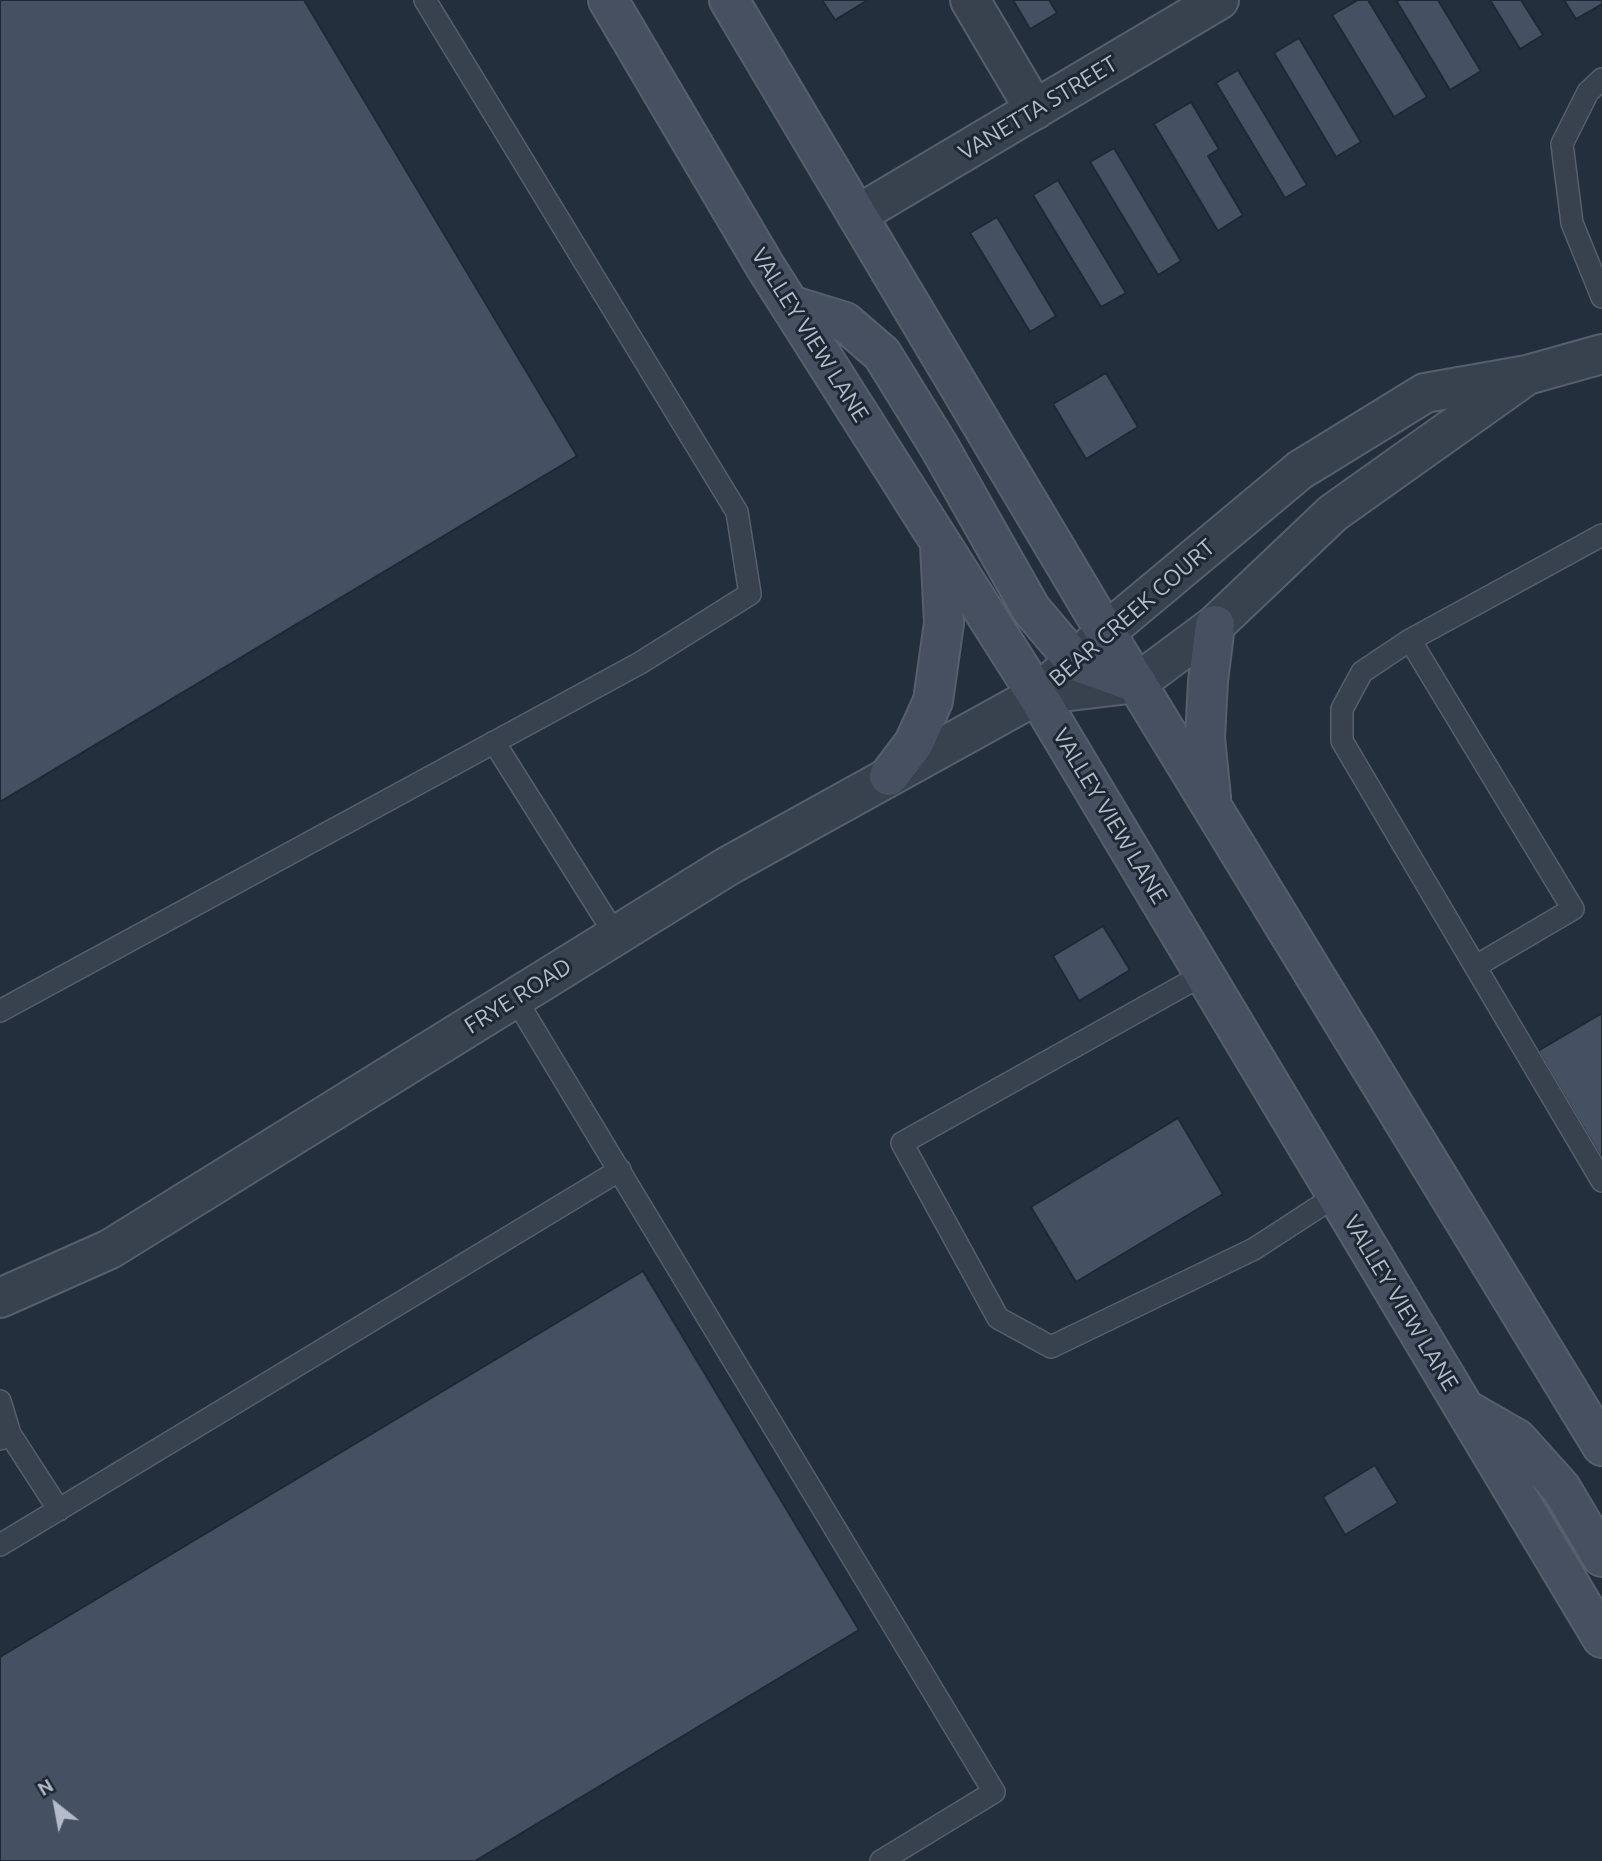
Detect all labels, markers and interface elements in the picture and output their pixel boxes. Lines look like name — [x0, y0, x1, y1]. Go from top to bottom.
street label: VANETTA STREET — [954, 50, 1122, 166]
street label: VALLEY VIEW LANE — [745, 243, 875, 427]
street label: BEAR CREEK COURT — [1044, 534, 1220, 692]
street label: VALLEY VIEW LANE — [1047, 723, 1173, 909]
street label: FRYE ROAD — [459, 952, 577, 1040]
street label: VALLEY VIEW LANE — [1338, 1210, 1464, 1396]
north arrow — [21, 1770, 91, 1840]
text: N — [33, 1774, 57, 1800]

